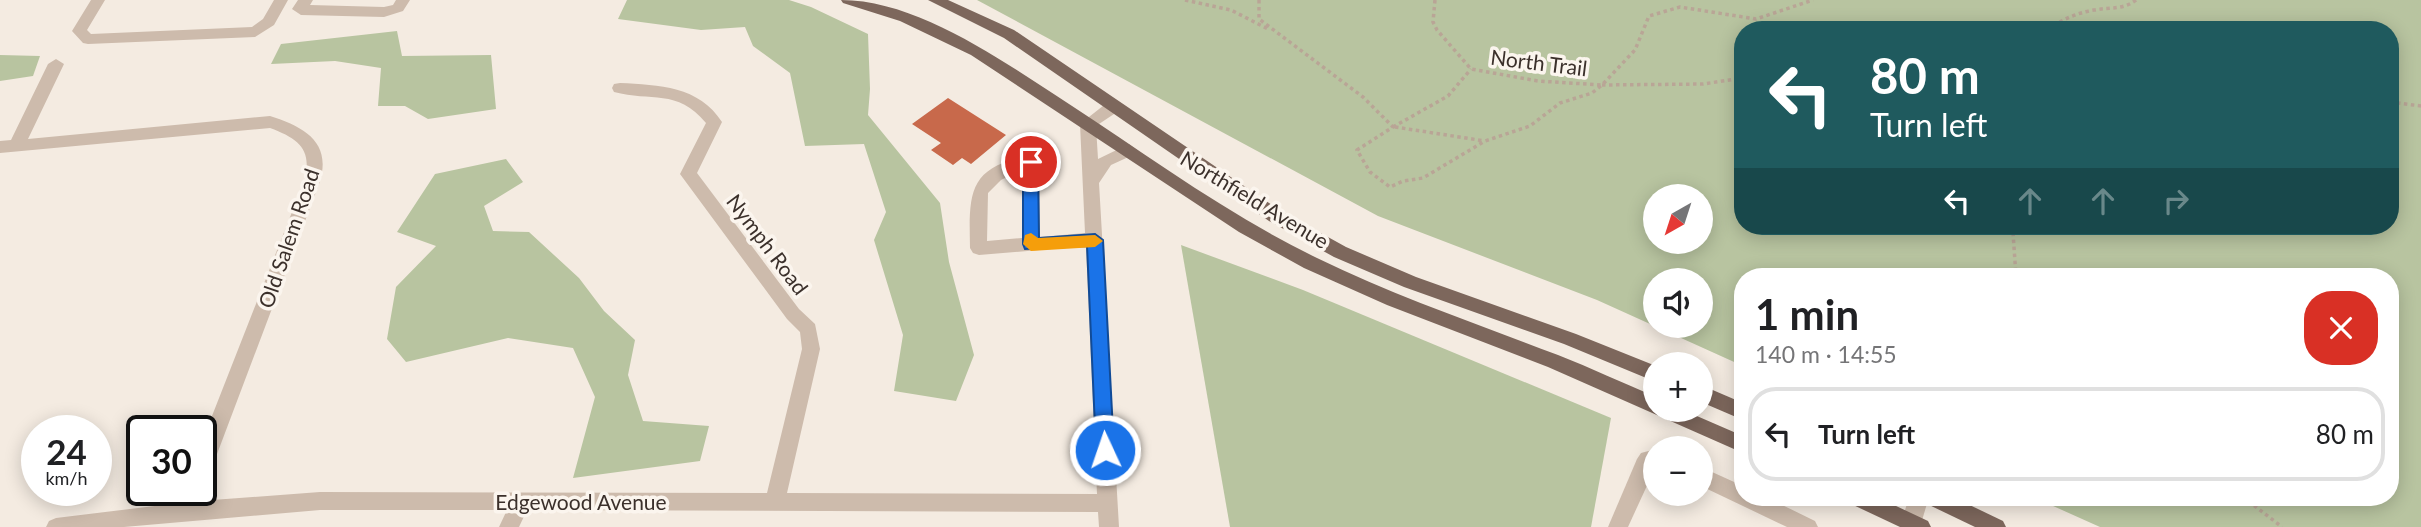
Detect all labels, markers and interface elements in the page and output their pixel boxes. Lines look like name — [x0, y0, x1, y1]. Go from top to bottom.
street label: North Trail — [1489, 44, 1589, 80]
text: 80 m — [1870, 46, 1980, 104]
icon: left — [1755, 49, 1846, 140]
text: Turn left — [1870, 105, 1987, 144]
pin — [1001, 132, 1061, 192]
icon: arrive — [1012, 143, 1050, 181]
street label: Northfield Avenue — [1176, 145, 1334, 253]
street label: Old Salem Road — [252, 165, 324, 311]
icon: left — [1938, 182, 1976, 220]
icon: ahead — [2011, 182, 2049, 220]
icon: ahead — [2084, 182, 2122, 220]
icon: right — [2157, 182, 2195, 220]
north arrow — [1643, 184, 1713, 254]
map controls — [1643, 184, 1713, 506]
street label: Nymph Road — [722, 189, 814, 299]
button: sound — [1643, 268, 1713, 338]
text: 1 min — [1755, 289, 1859, 339]
button: close — [2304, 291, 2378, 365]
text: 140 m · 14:55 — [1755, 340, 1897, 368]
button: + — [1643, 352, 1713, 422]
position arrow — [1068, 413, 1142, 487]
speed limit sign: 30 — [126, 415, 217, 506]
icon: left — [1759, 415, 1797, 453]
text: Turn left — [1818, 418, 1915, 450]
text: 80 m — [2316, 418, 2374, 450]
text: 24 — [46, 430, 87, 472]
button: − — [1643, 436, 1713, 506]
text: km/h — [45, 467, 88, 489]
street label: Edgewood Avenue — [495, 489, 667, 514]

